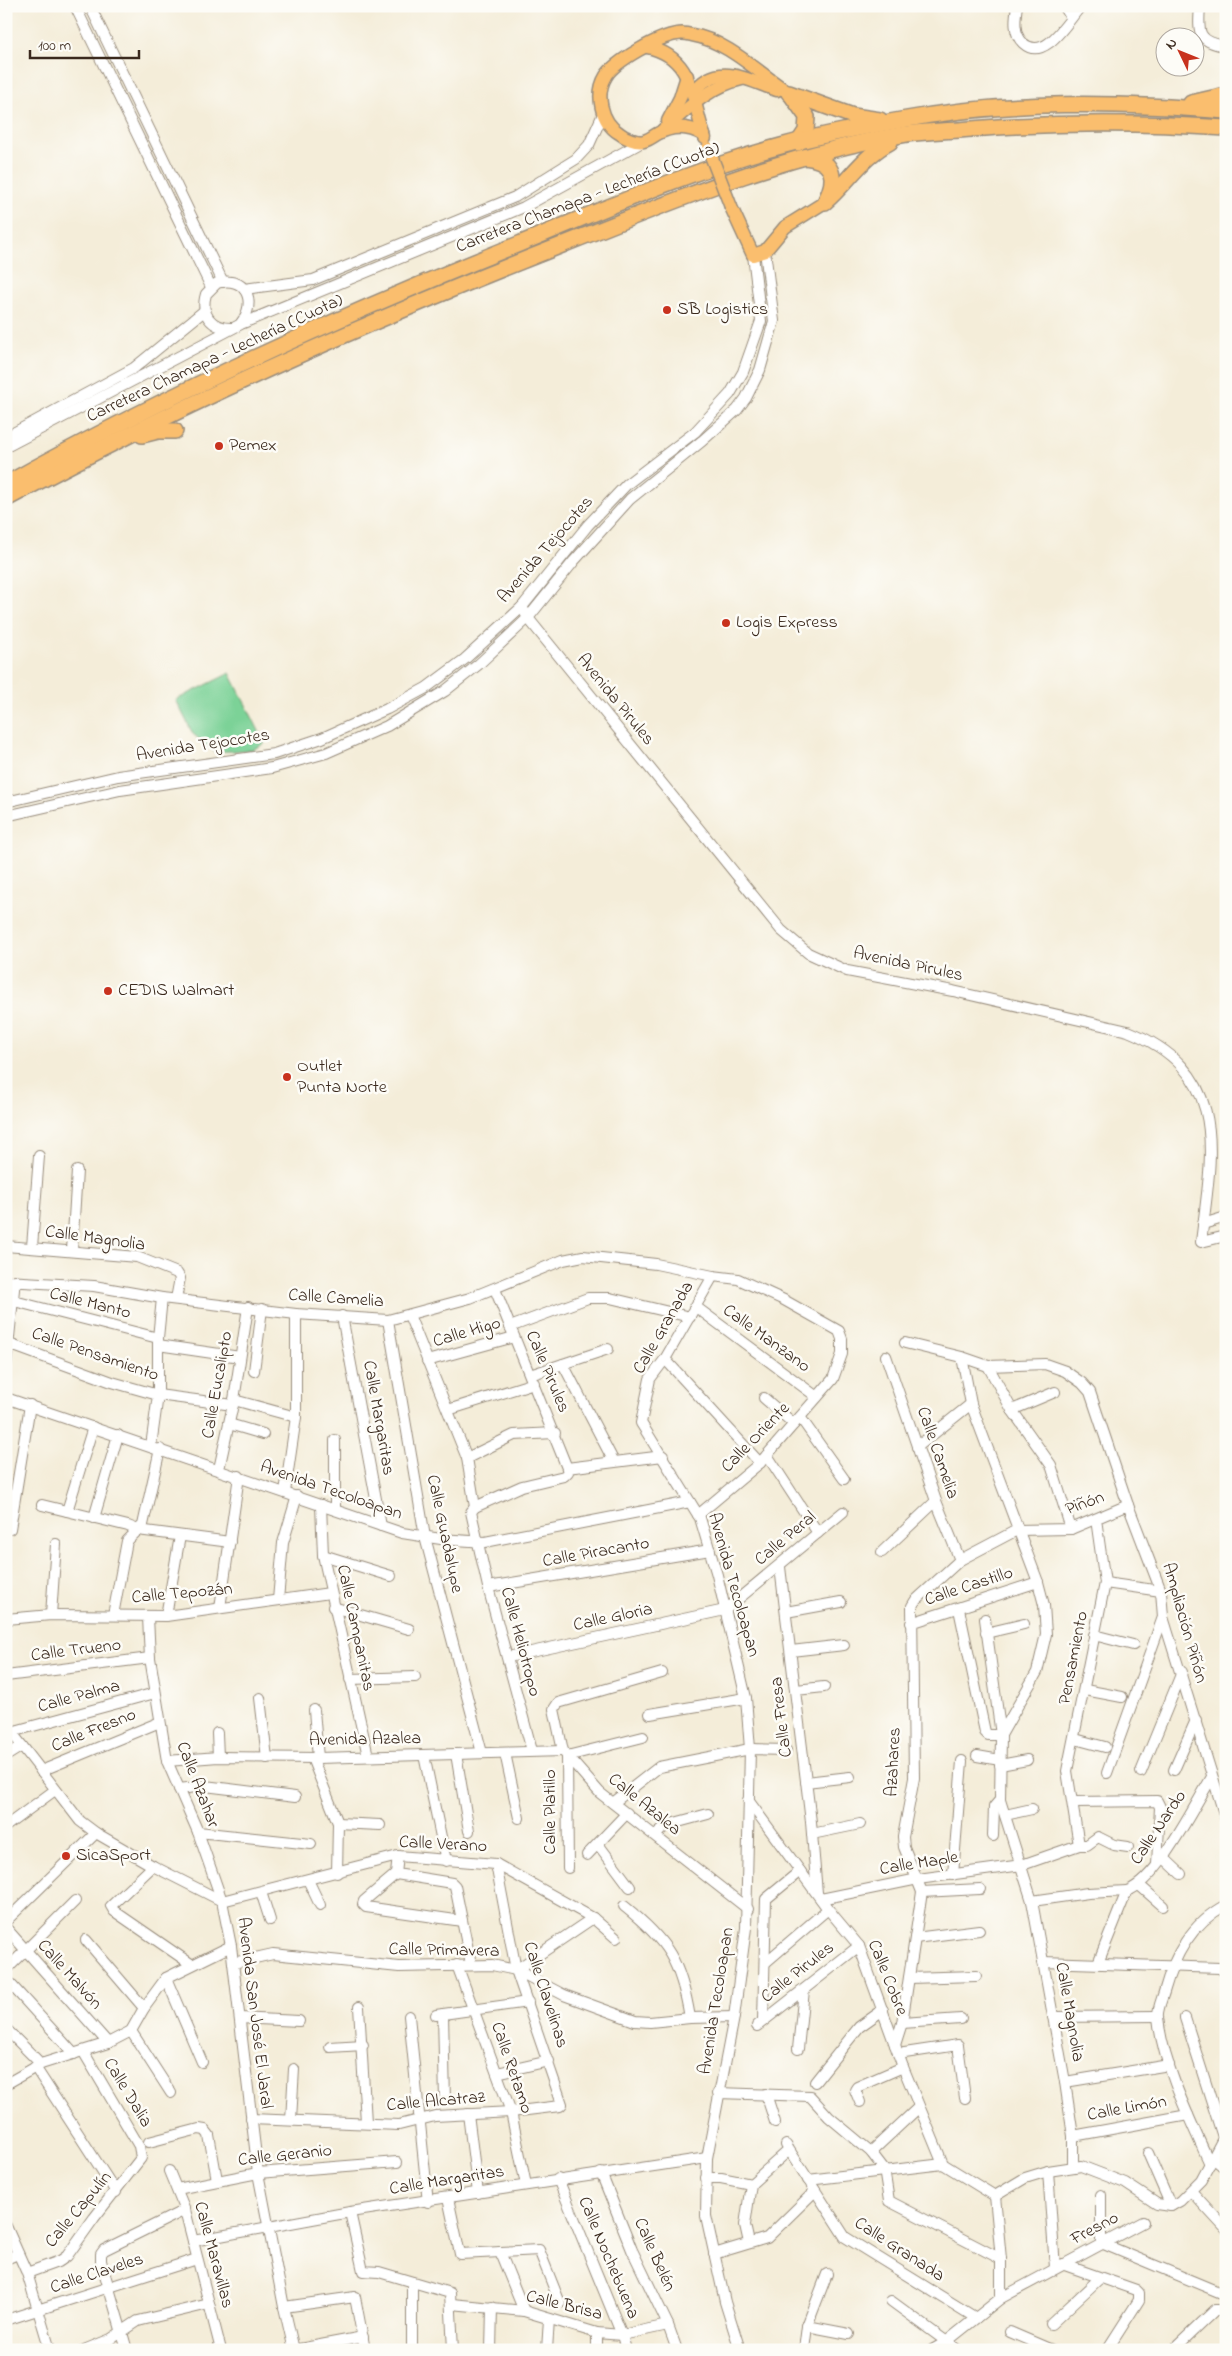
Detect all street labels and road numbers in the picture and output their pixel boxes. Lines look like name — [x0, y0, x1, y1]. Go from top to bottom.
street label: Carretera Chamapa - Lechería (Cuota) — [452, 136, 724, 260]
street label: Carretera Chamapa - Lechería (Cuota) — [82, 288, 348, 430]
street label: Avenida Tejocotes — [492, 491, 600, 609]
street label: Avenida Pirules — [570, 648, 660, 752]
street label: Avenida Tejocotes — [134, 723, 272, 769]
street label: Avenida Pirules — [851, 941, 965, 989]
street label: Calle Magnolia — [43, 1219, 147, 1260]
street label: Calle Granada — [627, 1277, 701, 1379]
street label: Calle Manto — [47, 1281, 133, 1327]
street label: Calle Camelia — [287, 1283, 385, 1315]
street label: Calle Manzano — [717, 1298, 815, 1380]
street label: Calle Higo — [430, 1311, 504, 1356]
street label: Calle Pensamiento — [28, 1321, 162, 1389]
street label: Calle Pirules — [518, 1327, 576, 1417]
street label: Calle Eucalipto — [196, 1329, 240, 1441]
street label: Calle Margaritas — [354, 1359, 401, 1478]
street label: Calle Oriente — [715, 1396, 797, 1479]
street label: Calle Camelia — [909, 1403, 965, 1503]
street label: Avenida Tecoloapan — [256, 1454, 406, 1528]
street label: Calle Guadalupe — [419, 1472, 469, 1597]
street label: Piñón — [1062, 1485, 1108, 1523]
street label: Calle Peral — [749, 1505, 823, 1573]
street label: Avenida Tecoloapan — [700, 1510, 766, 1660]
street label: Calle Piracanto — [541, 1531, 651, 1575]
street label: Calle Castillo — [921, 1560, 1017, 1614]
street label: Ampliación Piñón — [1154, 1560, 1214, 1686]
street label: Calle Campanitas — [329, 1563, 381, 1693]
street label: Calle Tepozán — [130, 1577, 234, 1611]
street label: Calle Heliotropo — [493, 1584, 547, 1700]
street label: Calle Gloria — [571, 1597, 655, 1639]
street label: Pensamiento — [1052, 1609, 1096, 1707]
street label: Calle Trueno — [29, 1633, 123, 1669]
street label: Calle Palma — [35, 1674, 123, 1720]
street label: Calle Fresa — [764, 1675, 800, 1759]
street label: Calle Fresno — [48, 1702, 140, 1760]
street label: Avenida Azalea — [309, 1726, 421, 1754]
street label: Azahares — [879, 1727, 909, 1797]
street label: Calle Azahar — [169, 1738, 225, 1832]
street label: Calle Azalea — [602, 1767, 686, 1843]
street label: Calle Platillo — [538, 1770, 564, 1855]
street label: Calle Nardo — [1124, 1785, 1194, 1871]
street label: Calle Verano — [398, 1830, 488, 1860]
street label: Calle Maple — [878, 1845, 961, 1883]
street label: Avenida San José El Jaral — [229, 1916, 279, 2110]
street label: Avenida Tecoloapan — [693, 1925, 741, 2077]
street label: Calle Malvón — [30, 1934, 108, 2016]
street label: Calle Pirules — [756, 1936, 840, 2010]
street label: Calle Cobre — [860, 1936, 914, 2021]
street label: Calle Primavera — [388, 1937, 500, 1965]
street label: Calle Clavelinas — [516, 1938, 574, 2052]
street label: Calle Magnolia — [1046, 1960, 1091, 2064]
street label: Calle Retamo — [483, 2019, 539, 2117]
street label: Calle Dalia — [96, 2053, 158, 2133]
street label: Calle Alcatraz — [386, 2085, 487, 2119]
street label: Calle Limón — [1085, 2089, 1169, 2129]
street label: Calle Geranio — [237, 2138, 333, 2174]
street label: Calle Margaritas — [388, 2159, 506, 2204]
street label: Calle Capulín — [39, 2166, 119, 2254]
street label: Calle Nochebuena — [570, 2193, 646, 2323]
street label: Calle Maravillas — [186, 2199, 240, 2311]
street label: Fresno — [1065, 2205, 1124, 2253]
street label: Calle Granada — [849, 2211, 949, 2289]
street label: Calle Belén — [626, 2214, 682, 2296]
street label: Calle Claveles — [47, 2247, 147, 2301]
street label: Calle Brisa — [523, 2284, 605, 2328]

